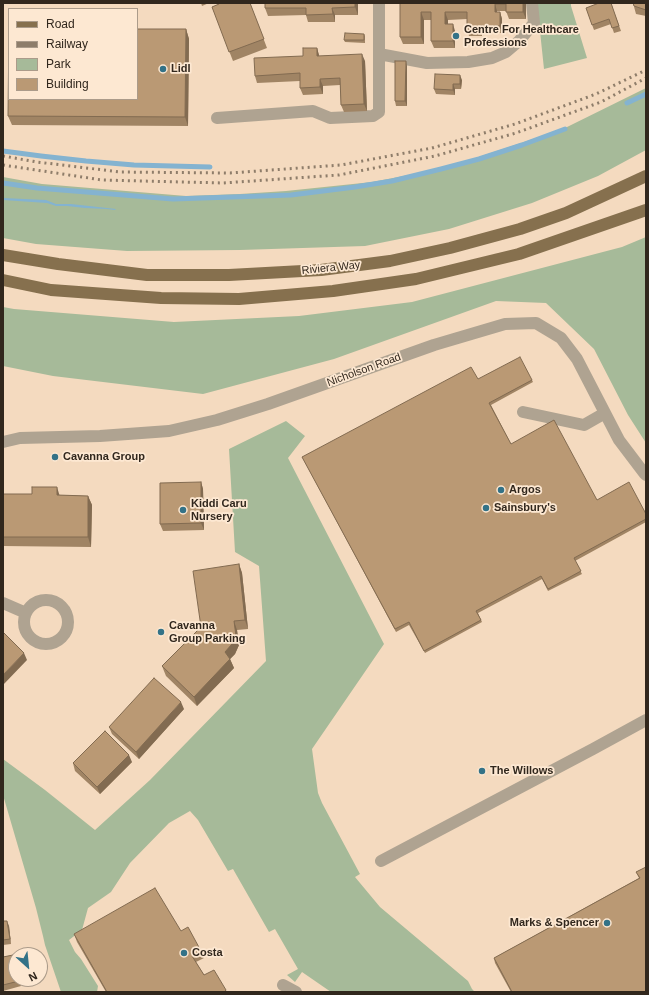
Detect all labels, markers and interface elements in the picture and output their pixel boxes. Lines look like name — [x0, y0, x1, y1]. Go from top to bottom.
legend — [8, 8, 138, 100]
text: Road — [46, 17, 75, 31]
place label: Centre For Healthcare Professions — [464, 23, 579, 49]
marker: Centre For Healthcare Professions — [451, 31, 461, 41]
text: Railway — [46, 37, 88, 51]
text: Park — [46, 57, 71, 71]
place label: Lidl — [171, 62, 191, 76]
marker: Lidl — [158, 64, 168, 74]
text: Building — [46, 77, 89, 91]
street label: Riviera Way — [301, 258, 361, 278]
street label: Nicholson Road — [325, 351, 403, 389]
place label: Cavanna Group — [63, 450, 145, 464]
marker: Cavanna Group — [50, 452, 60, 462]
place label: Argos — [509, 483, 541, 497]
marker: Argos — [496, 485, 506, 495]
place label: Kiddi Caru Nursery — [191, 497, 247, 523]
place label: Sainsbury's — [494, 501, 556, 515]
marker: Sainsbury's — [481, 503, 491, 513]
marker: Kiddi Caru Nursery — [178, 505, 188, 515]
place label: Cavanna Group Parking — [169, 619, 245, 645]
marker: Cavanna Group Parking — [156, 627, 166, 637]
place label: The Willows — [490, 764, 553, 778]
marker: The Willows — [477, 766, 487, 776]
place label: Marks & Spencer — [510, 916, 599, 930]
marker: Marks & Spencer — [602, 918, 612, 928]
place label: Costa — [192, 946, 223, 960]
north arrow — [8, 947, 48, 987]
marker: Costa — [179, 948, 189, 958]
text: N — [27, 970, 39, 984]

